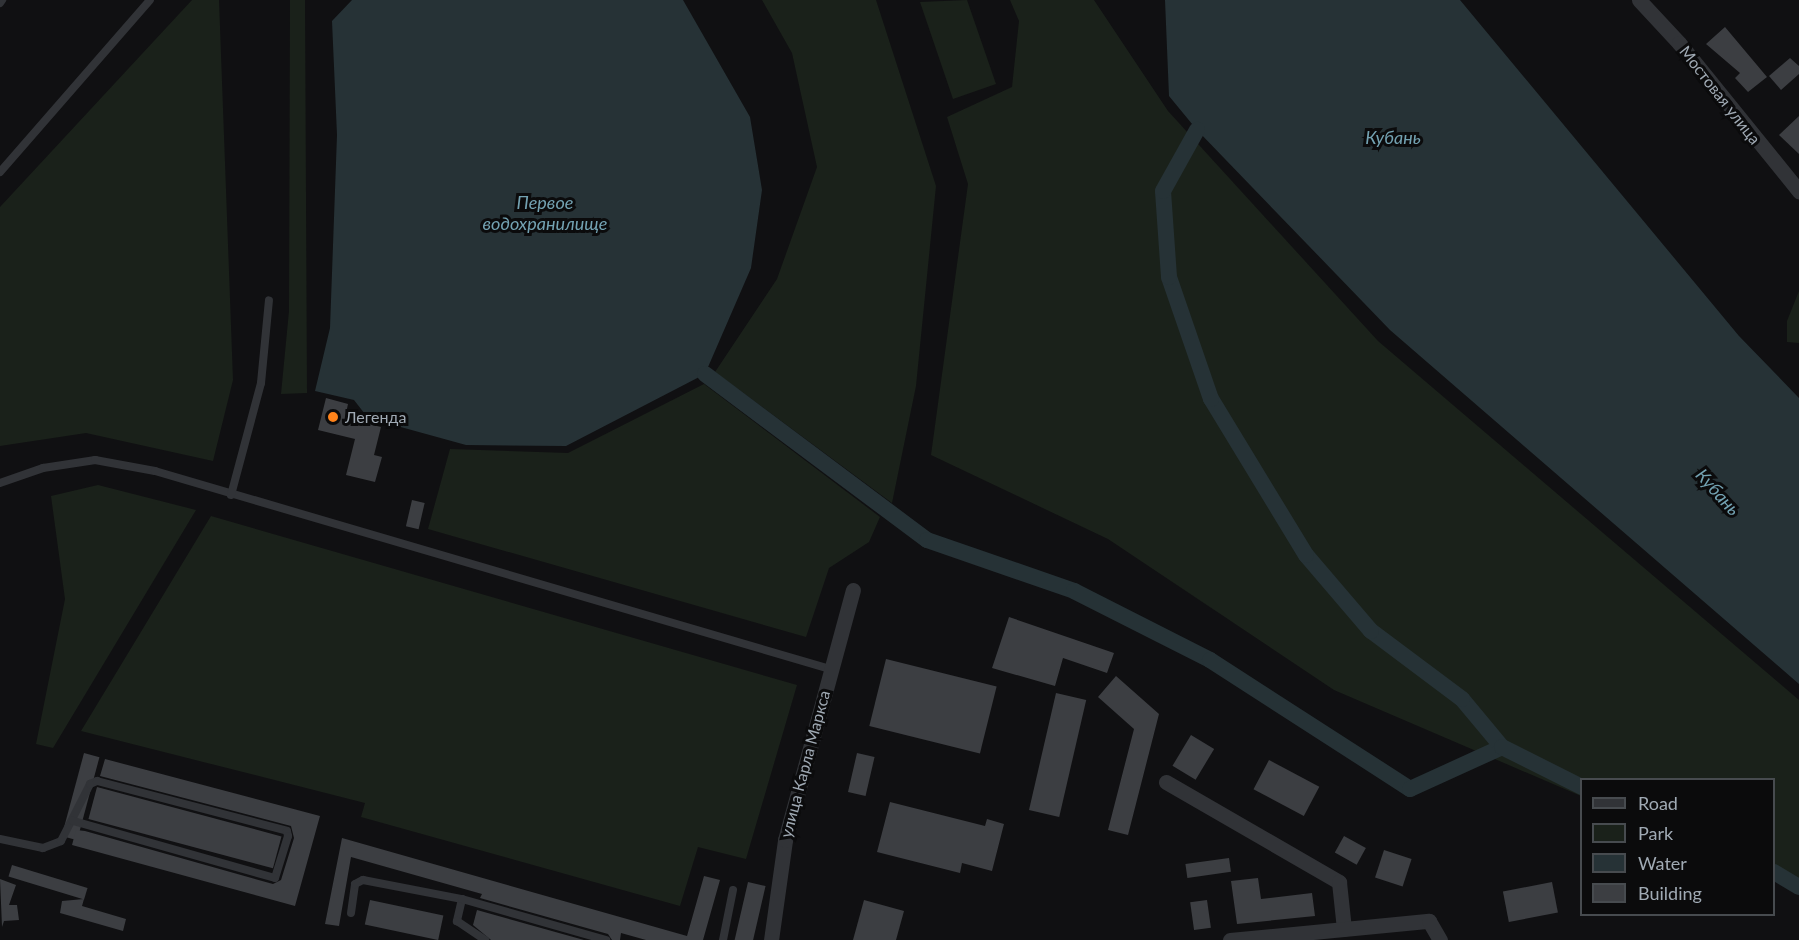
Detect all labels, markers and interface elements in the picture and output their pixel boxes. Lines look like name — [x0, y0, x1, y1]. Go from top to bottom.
street label: Мостовая улица — [1676, 42, 1764, 148]
water label: Кубань — [1365, 126, 1421, 148]
water label: Первое водохранилище — [483, 192, 607, 234]
place label: Легенда — [345, 407, 406, 427]
marker: Легенда — [326, 410, 340, 424]
water label: Кубань — [1691, 464, 1745, 520]
street label: улица Карла Маркса — [776, 688, 834, 840]
legend — [1580, 778, 1775, 916]
text: Road — [1638, 792, 1678, 814]
text: Park — [1638, 822, 1673, 844]
text: Water — [1638, 852, 1687, 874]
text: Building — [1638, 882, 1702, 904]

